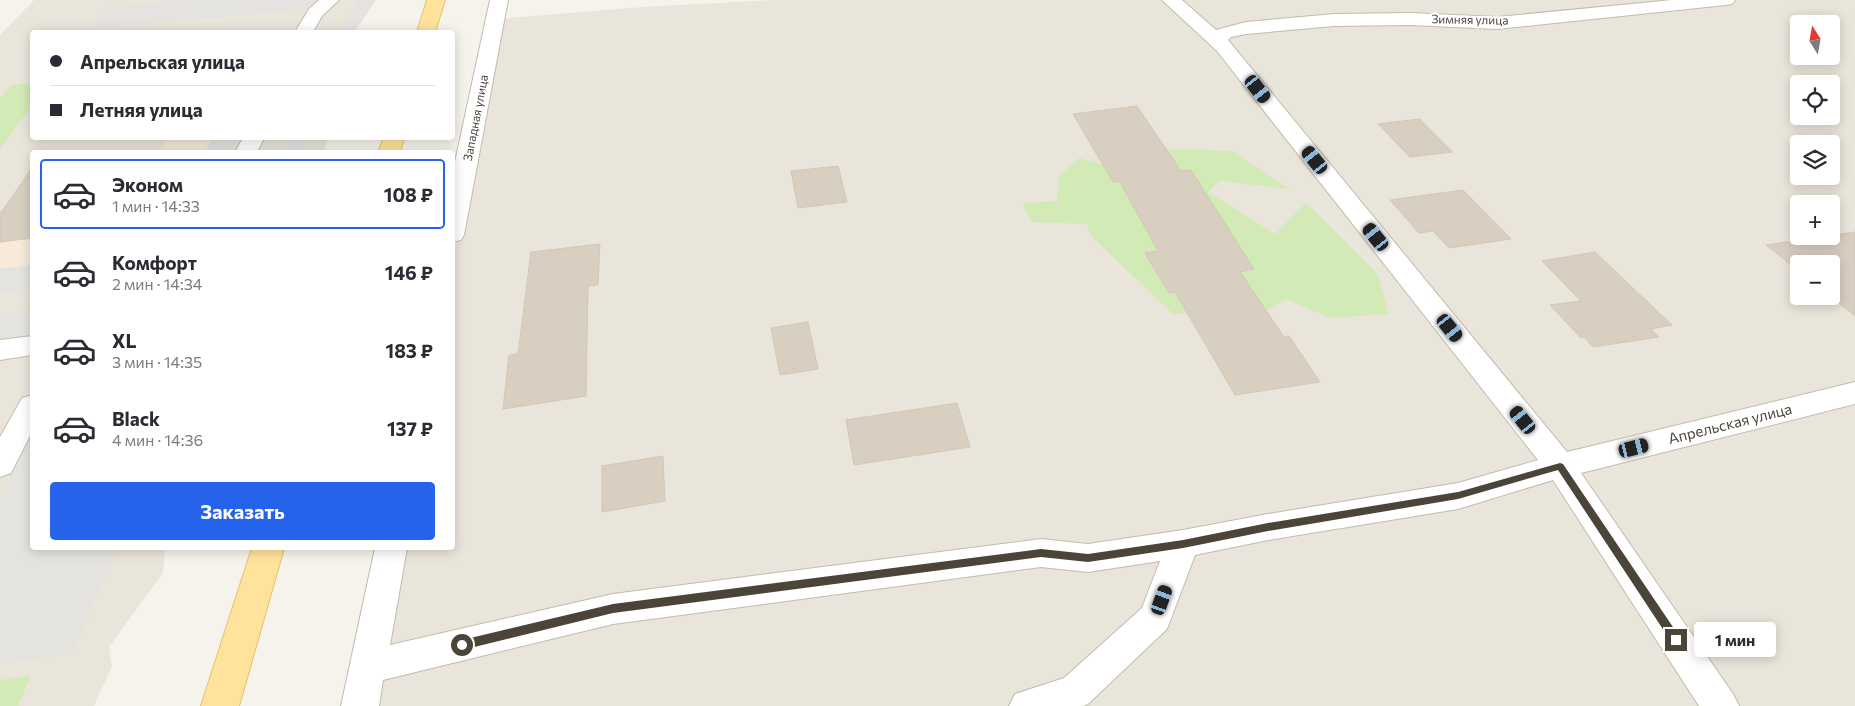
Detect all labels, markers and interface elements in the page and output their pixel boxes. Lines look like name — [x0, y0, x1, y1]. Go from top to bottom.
street label: Зимняя улица — [1431, 11, 1509, 27]
north arrow — [1790, 15, 1840, 65]
map controls — [1790, 15, 1840, 305]
text: Апрельская улица — [80, 50, 245, 73]
street label: Западная улица — [460, 73, 490, 162]
car — [1242, 73, 1273, 105]
button: locate — [1790, 75, 1840, 125]
text: Летняя улица — [80, 98, 203, 121]
button: layers — [1790, 135, 1840, 185]
car — [1299, 144, 1330, 176]
icon: car — [52, 172, 97, 217]
text: Эконом — [112, 173, 183, 196]
text: 108 ₽ — [384, 183, 433, 206]
button: + — [1790, 195, 1840, 245]
text: 1 мин · 14:33 — [112, 196, 200, 215]
car — [1360, 221, 1391, 253]
icon: car — [52, 250, 97, 295]
text: Комфорт — [112, 251, 197, 274]
button: − — [1790, 255, 1840, 305]
text: 146 ₽ — [385, 261, 433, 284]
text: 2 мин · 14:34 — [112, 274, 202, 293]
car — [1434, 312, 1465, 344]
icon: car — [52, 328, 97, 373]
text: XL — [112, 329, 137, 352]
text: 183 ₽ — [386, 339, 433, 362]
text: 3 мин · 14:35 — [112, 352, 202, 371]
street label: Апрельская улица — [1666, 399, 1794, 447]
car — [1507, 404, 1538, 436]
icon: car — [52, 406, 97, 451]
text: Black — [112, 407, 160, 430]
text: 137 ₽ — [387, 417, 433, 440]
text: 4 мин · 14:36 — [112, 430, 203, 449]
car — [1617, 437, 1650, 459]
button: Заказать — [50, 482, 435, 540]
car — [1149, 583, 1174, 617]
callout: 1 мин — [1694, 622, 1776, 658]
route end — [1665, 629, 1687, 651]
text: 1 мин — [1715, 630, 1755, 649]
route start — [451, 634, 473, 656]

